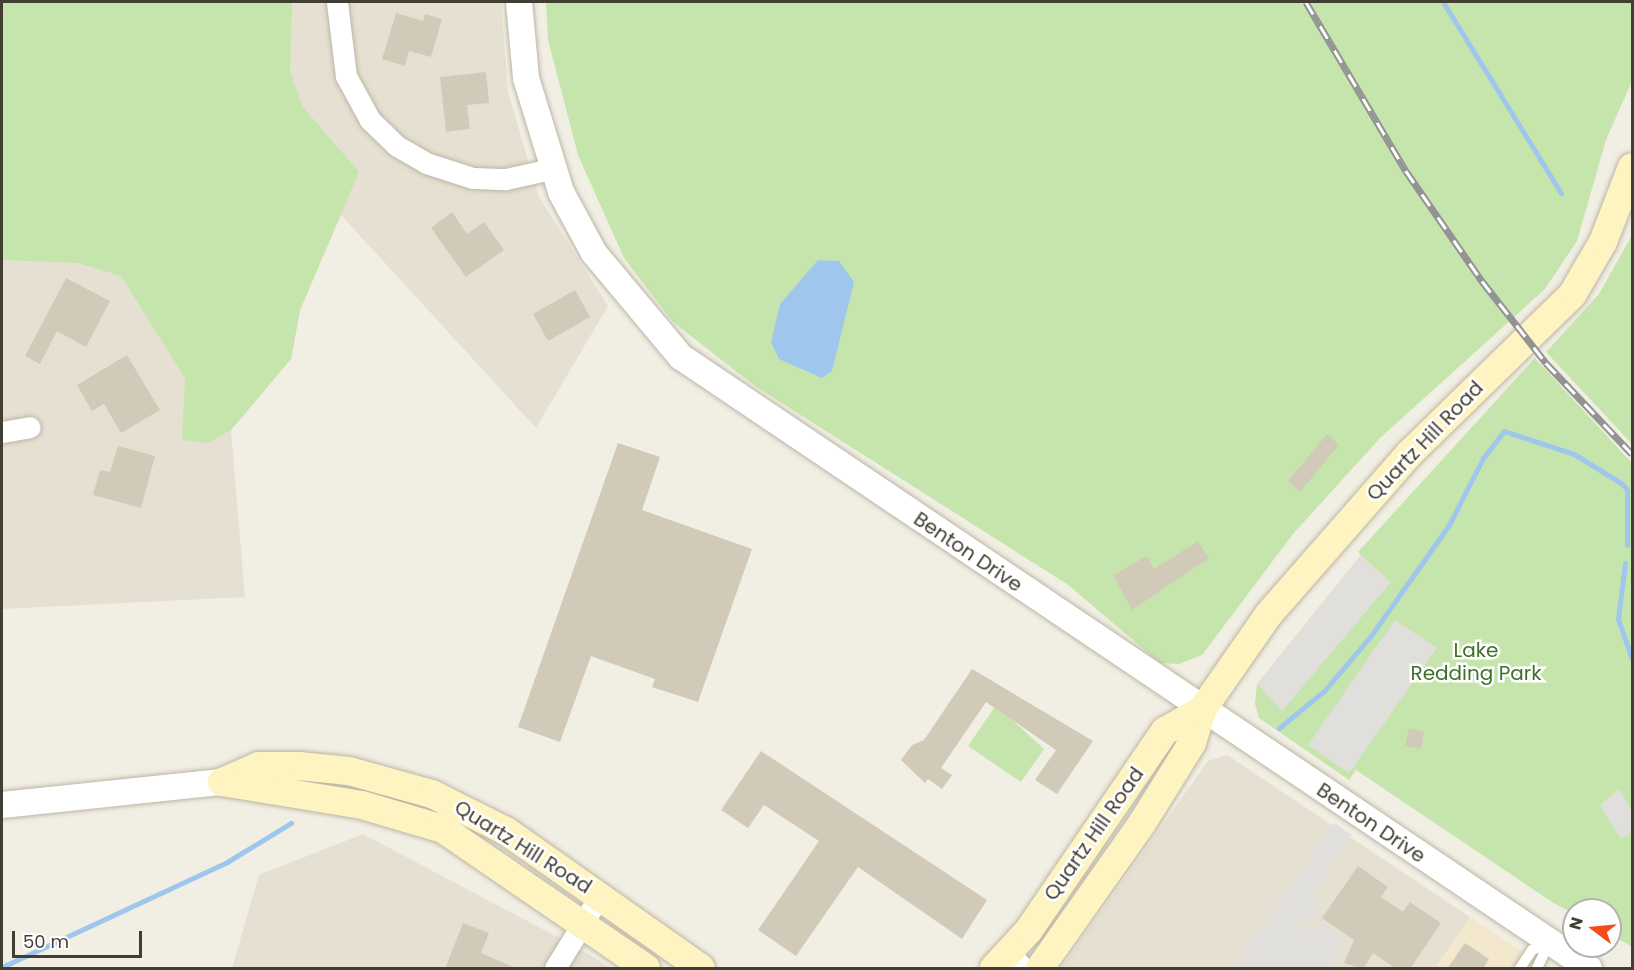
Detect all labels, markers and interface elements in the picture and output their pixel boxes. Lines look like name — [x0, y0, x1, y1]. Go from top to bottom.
street label: Quartz Hill Road — [1362, 376, 1488, 506]
street label: Benton Drive — [909, 507, 1027, 597]
park label: Lake Redding Park — [1410, 639, 1542, 686]
street label: Quartz Hill Road — [1039, 763, 1149, 905]
street label: Benton Drive — [1312, 778, 1430, 868]
street label: Quartz Hill Road — [450, 795, 596, 899]
north arrow — [1562, 898, 1622, 958]
text: N — [1563, 914, 1589, 932]
scale bar — [15, 919, 146, 957]
text: 50 m — [23, 929, 69, 954]

